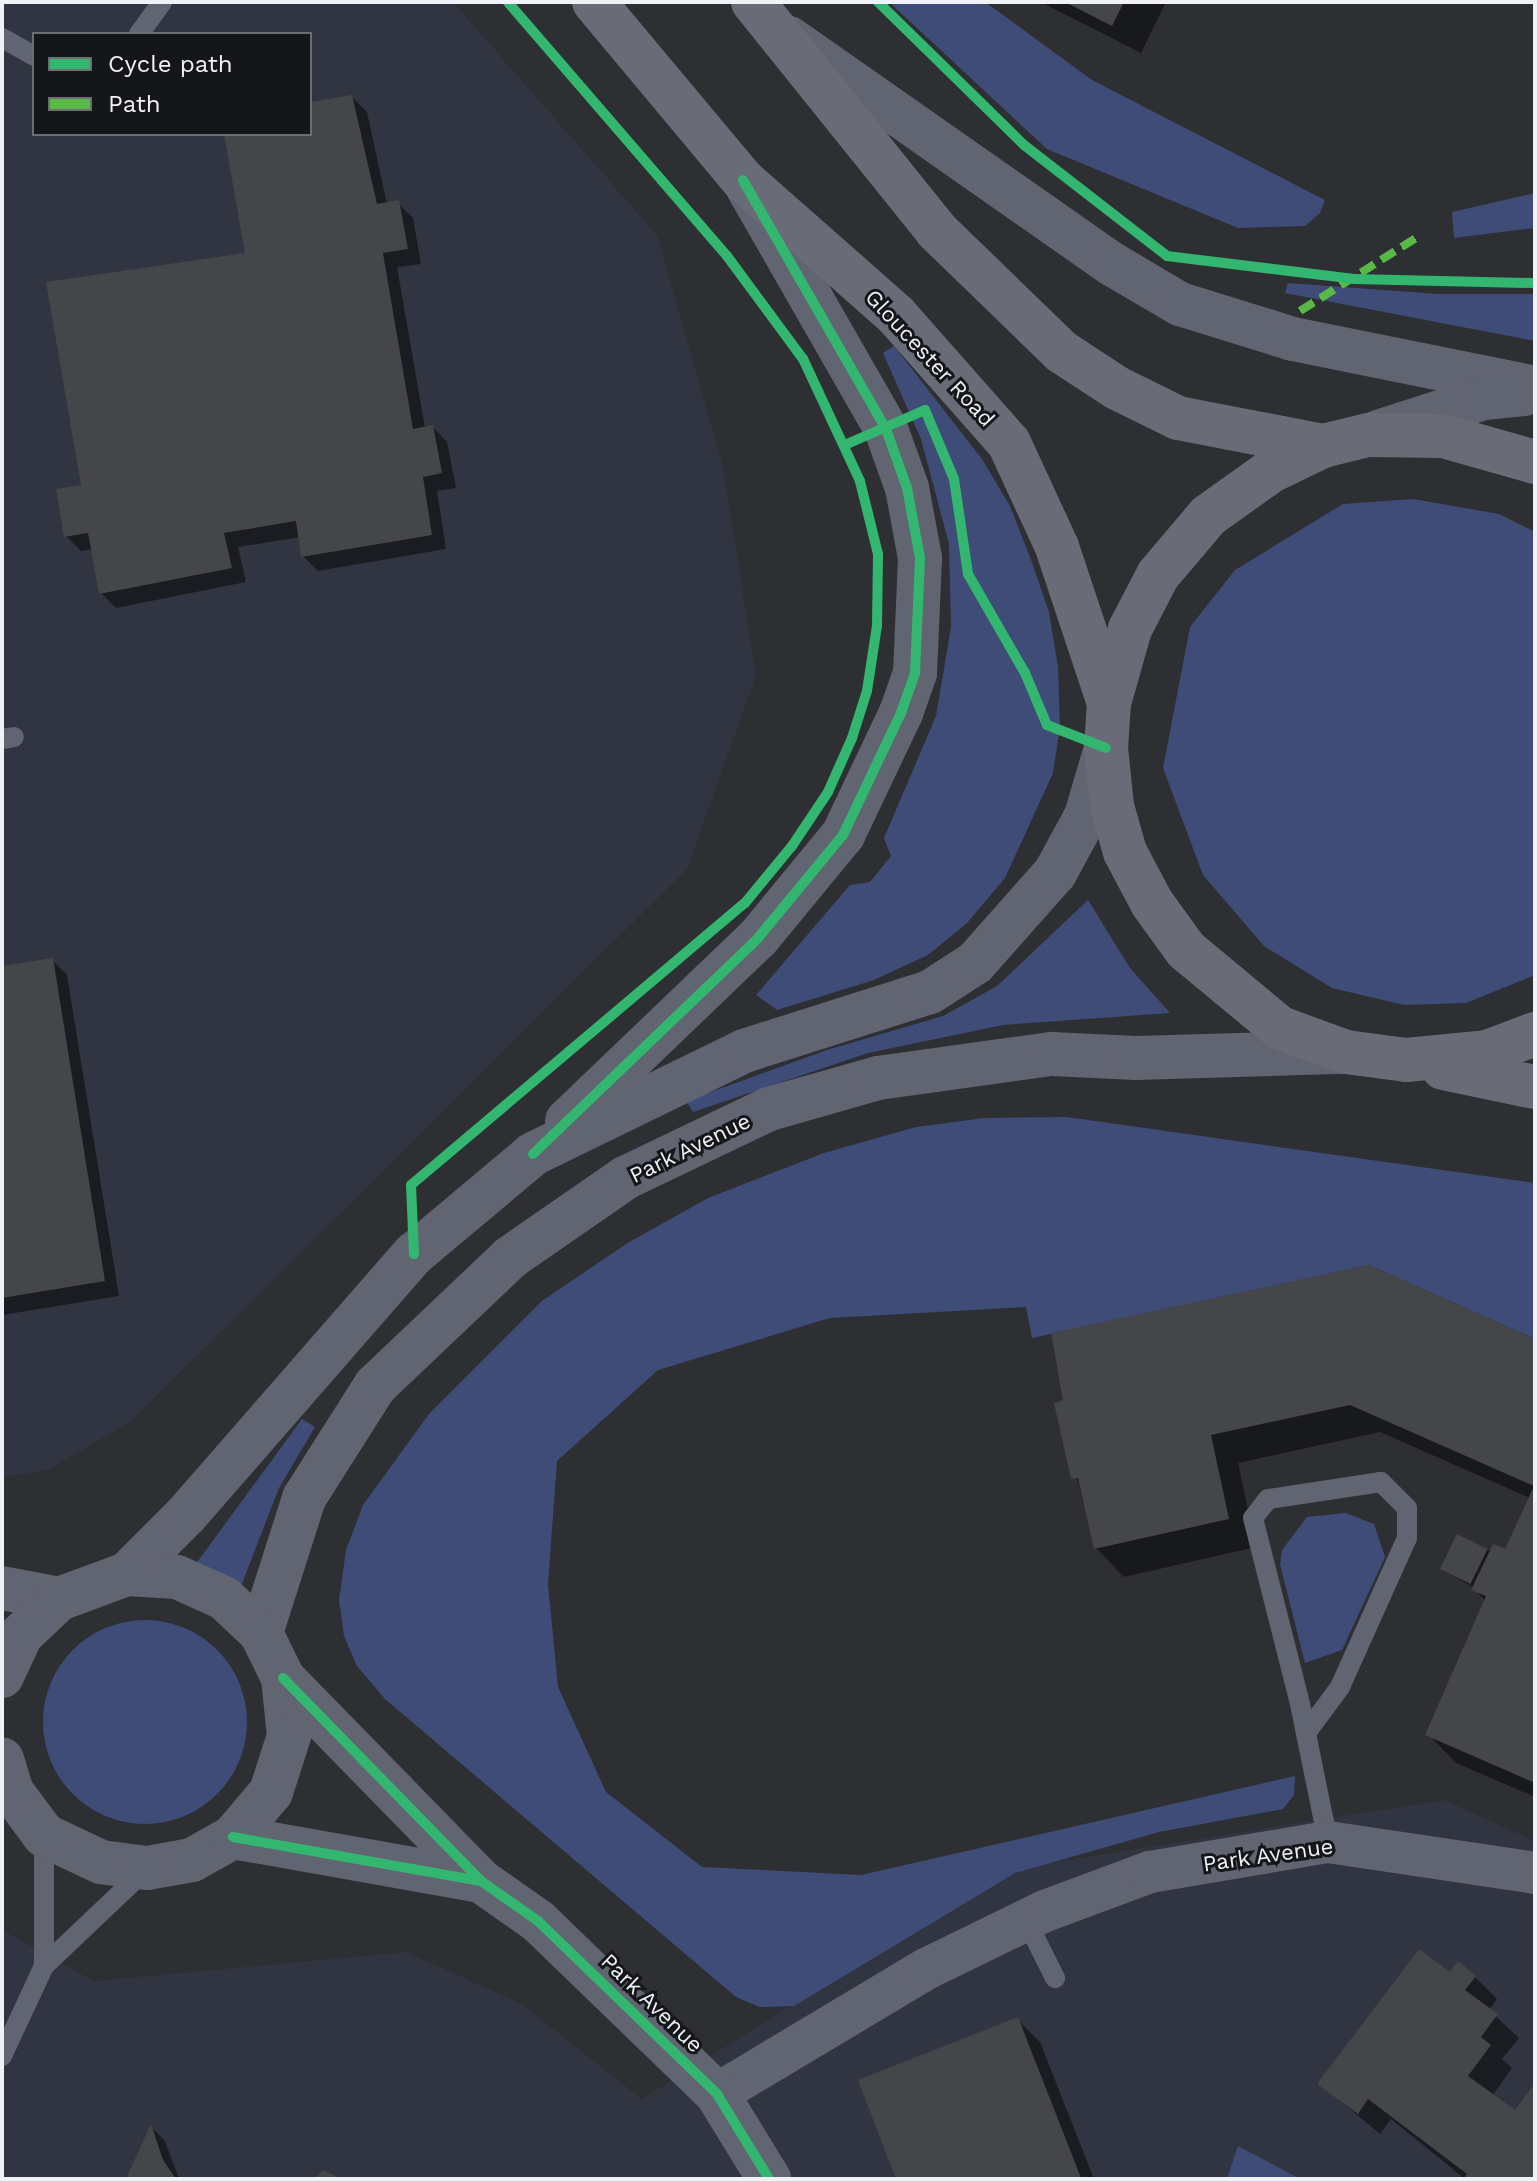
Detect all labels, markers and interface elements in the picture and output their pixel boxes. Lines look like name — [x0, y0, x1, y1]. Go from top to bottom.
legend — [32, 32, 312, 136]
text: Cycle path — [108, 50, 233, 78]
text: Path — [108, 90, 161, 118]
street label: Gloucester Road — [860, 284, 1000, 432]
street label: Park Avenue — [625, 1107, 755, 1189]
street label: Park Avenue — [1200, 1833, 1336, 1877]
street label: Park Avenue — [595, 1947, 709, 2059]

